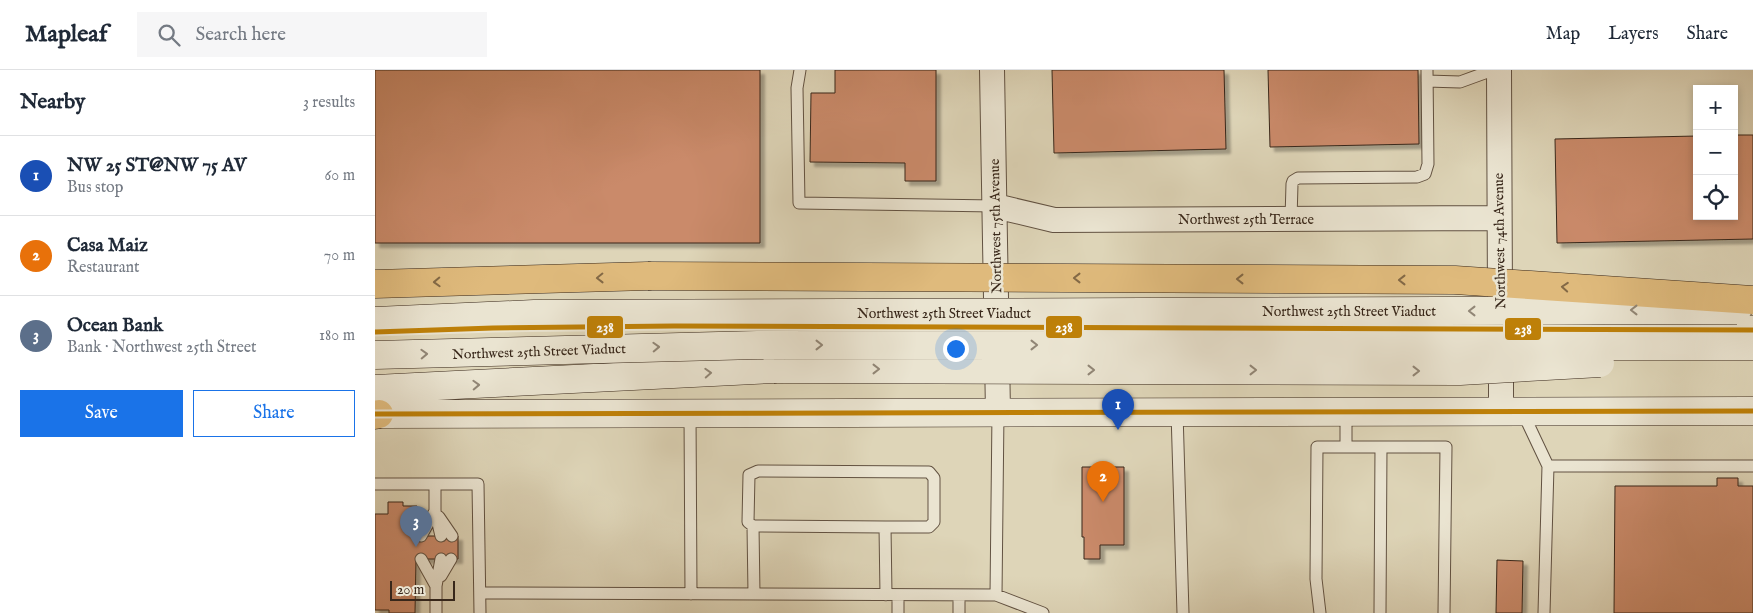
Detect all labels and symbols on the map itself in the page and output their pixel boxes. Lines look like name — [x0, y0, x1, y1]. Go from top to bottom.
street label: Northwest 75th Avenue — [986, 158, 1006, 293]
street label: Northwest 74th Avenue — [1490, 172, 1510, 309]
street label: Northwest 25th Terrace — [1178, 211, 1314, 229]
one-way arrow — [595, 272, 603, 283]
one-way arrow — [1073, 273, 1081, 283]
one-way arrow — [1236, 274, 1244, 284]
one-way arrow — [1398, 275, 1406, 285]
one-way arrow — [433, 277, 440, 287]
one-way arrow — [1560, 282, 1568, 293]
street label: Northwest 25th Street Viaduct — [1262, 303, 1436, 321]
street label: Northwest 25th Street Viaduct — [857, 305, 1031, 323]
one-way arrow — [1630, 305, 1638, 315]
one-way arrow — [1468, 306, 1476, 316]
line badge: 238 — [586, 315, 624, 339]
line badge: 238 — [1045, 315, 1083, 339]
line badge: 238 — [1504, 317, 1542, 341]
text: 238 — [596, 319, 614, 337]
text: 238 — [1055, 319, 1073, 337]
text: 238 — [1514, 321, 1532, 339]
your location — [943, 336, 969, 362]
street label: Northwest 25th Street Viaduct — [452, 340, 626, 364]
one-way arrow — [815, 340, 823, 350]
one-way arrow — [1030, 340, 1038, 350]
one-way arrow — [652, 342, 660, 353]
one-way arrow — [420, 349, 428, 359]
one-way arrow — [872, 364, 880, 374]
one-way arrow — [1087, 365, 1095, 375]
one-way arrow — [1250, 365, 1257, 375]
one-way arrow — [1412, 366, 1420, 376]
one-way arrow — [705, 367, 713, 378]
one-way arrow — [472, 380, 480, 390]
pin: 1 — [1102, 389, 1134, 430]
pin: 2 — [1087, 461, 1119, 502]
pin: 3 — [400, 506, 432, 547]
scale bar — [390, 578, 455, 601]

